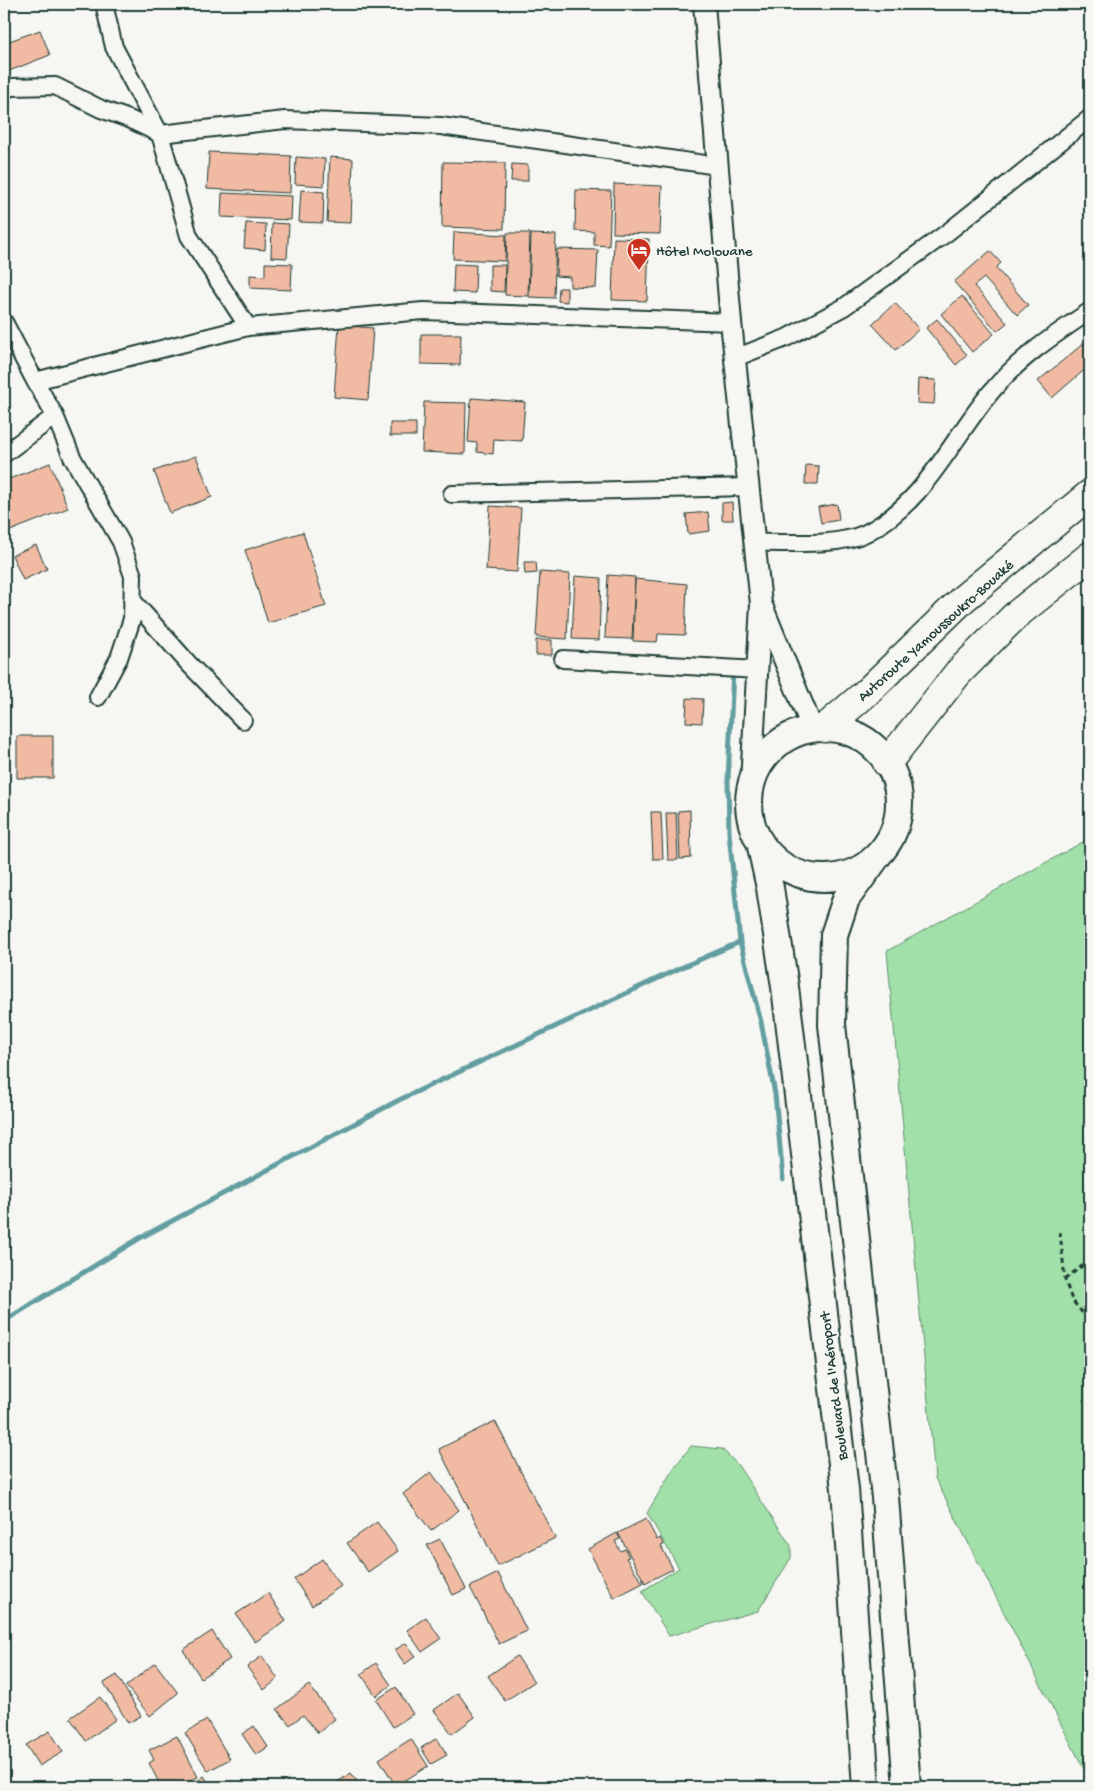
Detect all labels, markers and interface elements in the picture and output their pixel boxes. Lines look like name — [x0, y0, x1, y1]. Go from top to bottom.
hotel icon: Hôtel Molouane — [626, 237, 652, 271]
place label: Hôtel Molouane — [656, 243, 753, 261]
street label: Autoroute Yamoussoukro-Bouaké — [855, 556, 1018, 706]
street label: Boulevard de l'Aéroport — [817, 1309, 853, 1462]

